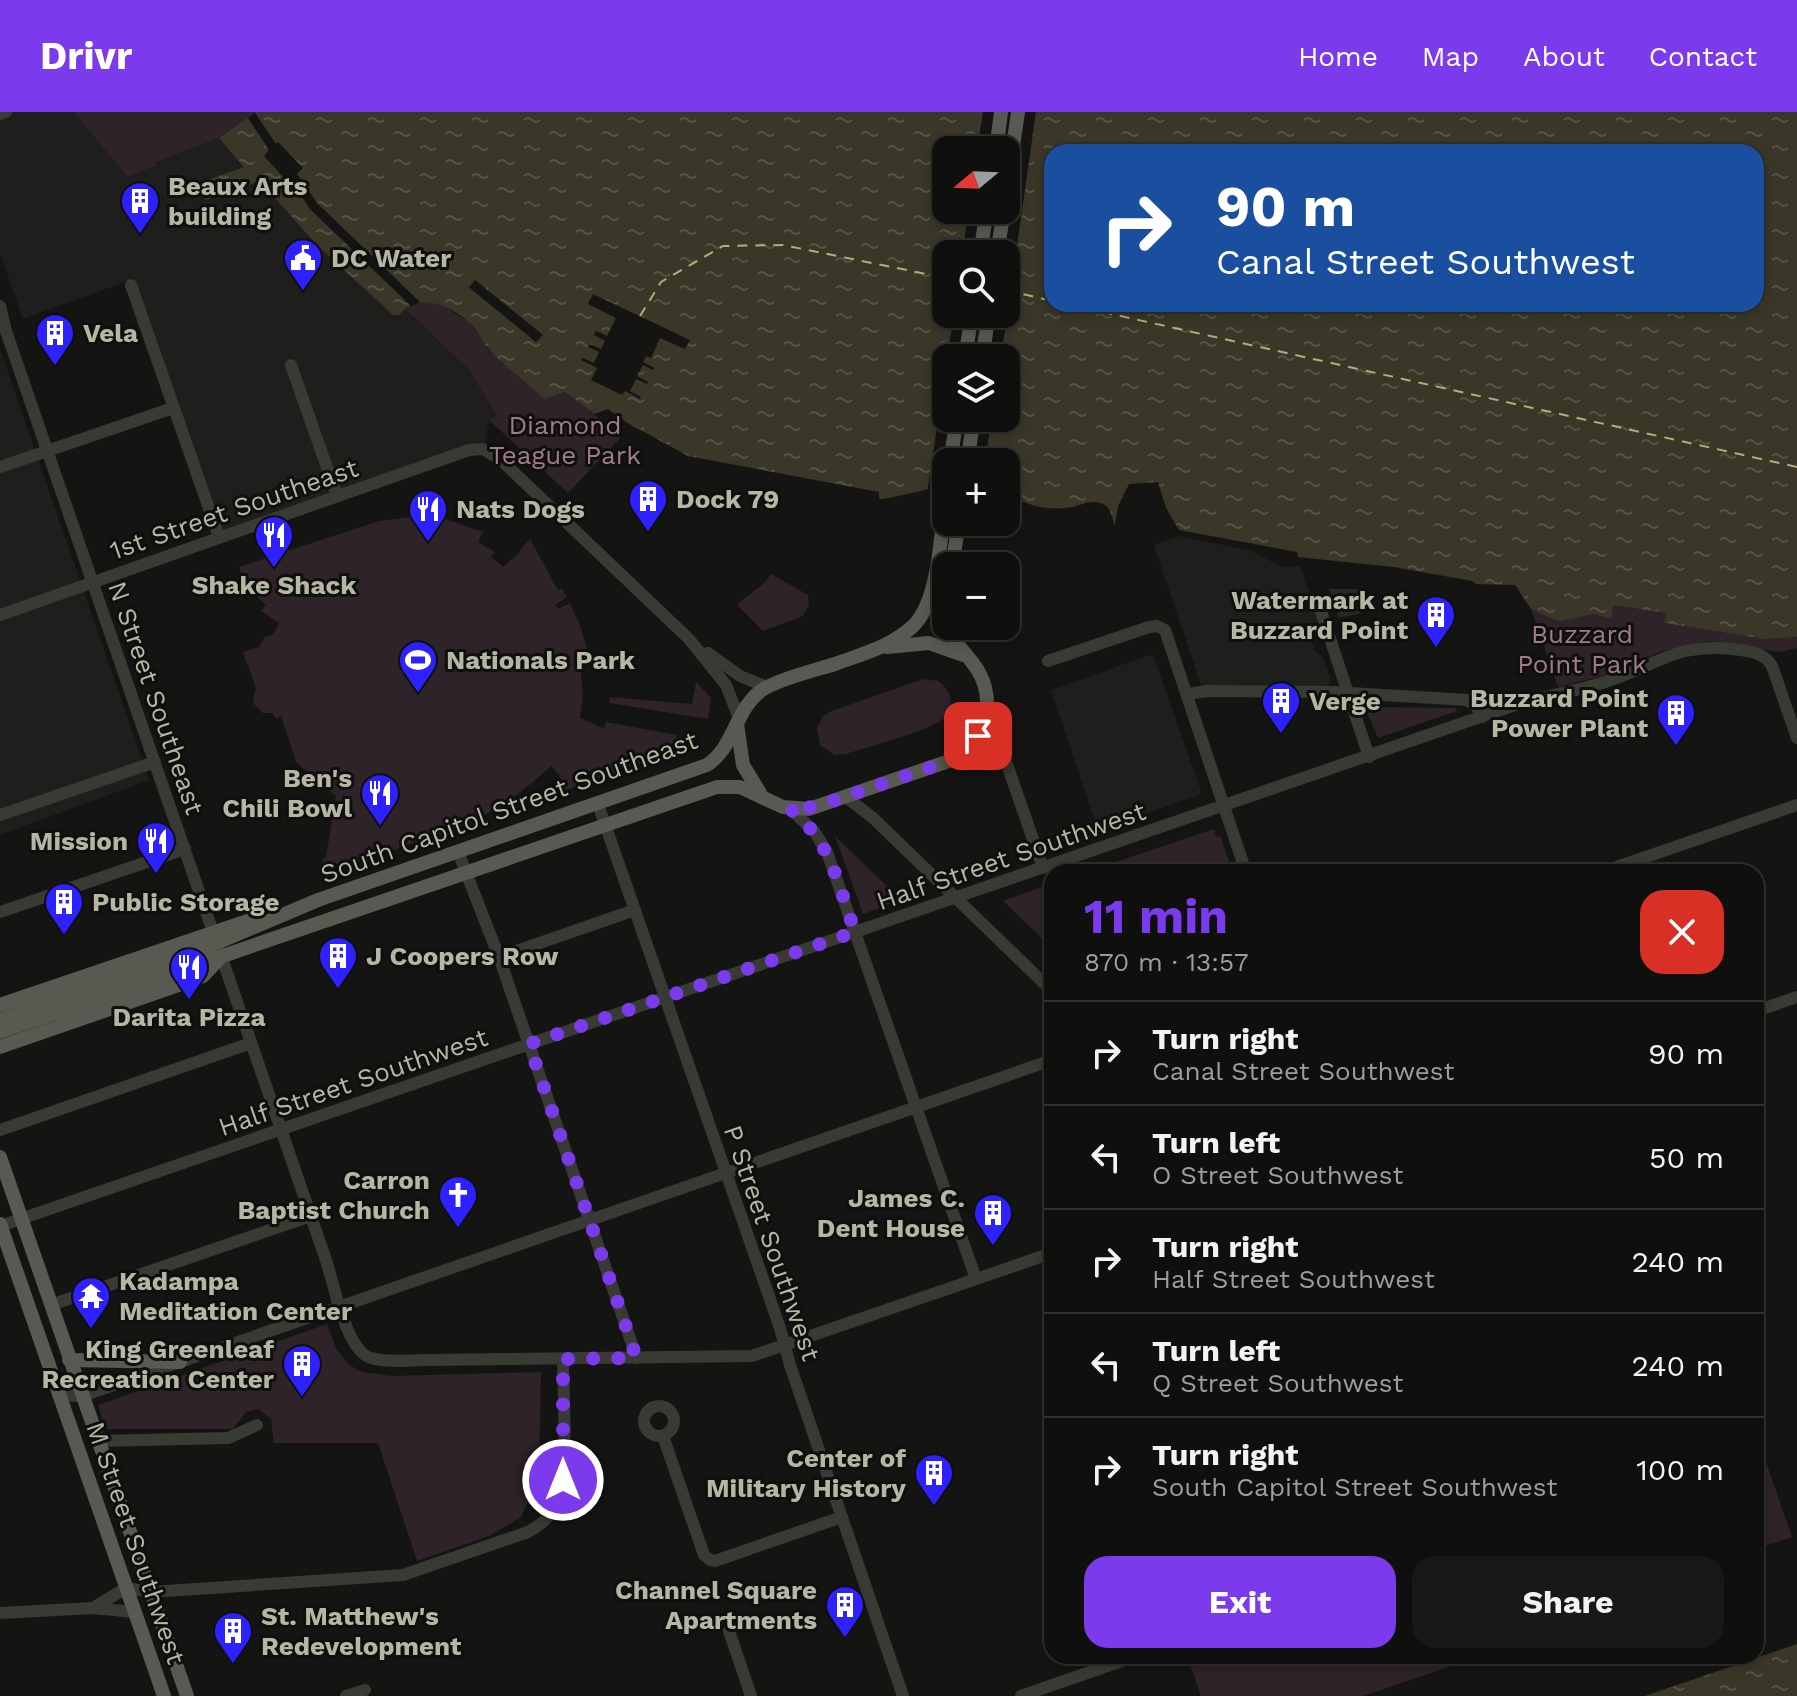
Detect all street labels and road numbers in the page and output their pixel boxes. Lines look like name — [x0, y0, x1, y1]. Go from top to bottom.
street label: 1st Street Southeast — [106, 452, 362, 566]
street label: N Street Southeast — [102, 577, 210, 819]
street label: South Capitol Street Southeast — [316, 725, 702, 889]
street label: Half Street Southwest — [872, 796, 1150, 916]
street label: Half Street Southwest — [214, 1022, 492, 1142]
street label: P Street Southwest — [718, 1121, 826, 1365]
street label: M Street Southwest — [80, 1418, 192, 1668]

